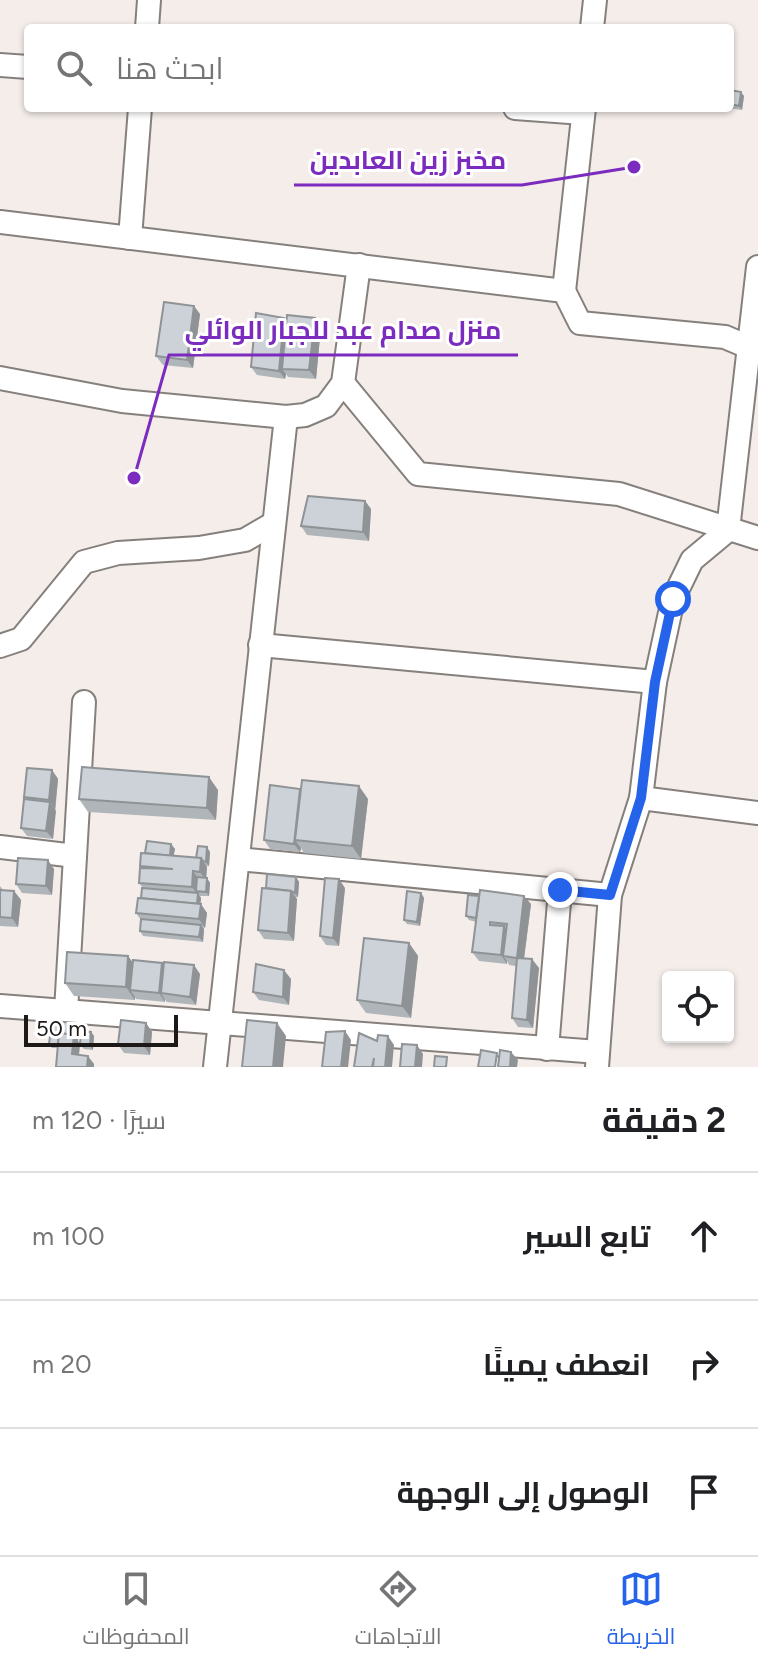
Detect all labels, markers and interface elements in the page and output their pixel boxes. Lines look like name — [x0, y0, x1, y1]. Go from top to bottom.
search box — [24, 24, 734, 112]
icon: search — [52, 46, 96, 90]
text: ابحث هنا — [116, 50, 224, 87]
callout: مخبز زين العابدين — [294, 135, 522, 185]
text: مخبز زين العابدين — [310, 144, 506, 176]
callout: منزل صدام عبد للجبار الوائلي — [169, 305, 518, 355]
text: منزل صدام عبد للجبار الوائلي — [185, 314, 501, 351]
route start — [655, 581, 691, 617]
route end — [542, 872, 578, 908]
map controls — [662, 971, 734, 1043]
button: locate — [662, 971, 734, 1043]
scale bar — [24, 1011, 178, 1047]
text: 50 m — [36, 1015, 87, 1042]
text: 2 دقيقة — [602, 1100, 726, 1141]
text: سيرًا · 120 m — [32, 1104, 166, 1136]
icon: ahead — [682, 1214, 726, 1258]
text: تابع السير — [524, 1218, 650, 1255]
text: 100 m — [32, 1220, 105, 1252]
icon: right — [682, 1342, 726, 1386]
text: انعطف يمينًا — [483, 1346, 650, 1383]
text: 20 m — [32, 1348, 92, 1380]
icon: arrive — [682, 1470, 726, 1514]
text: الوصول إلى الوجهة — [397, 1474, 650, 1511]
tab: المحفوظات — [83, 1567, 190, 1657]
tab: الاتجاهات — [355, 1567, 442, 1657]
tab: الخريطة — [607, 1567, 675, 1657]

